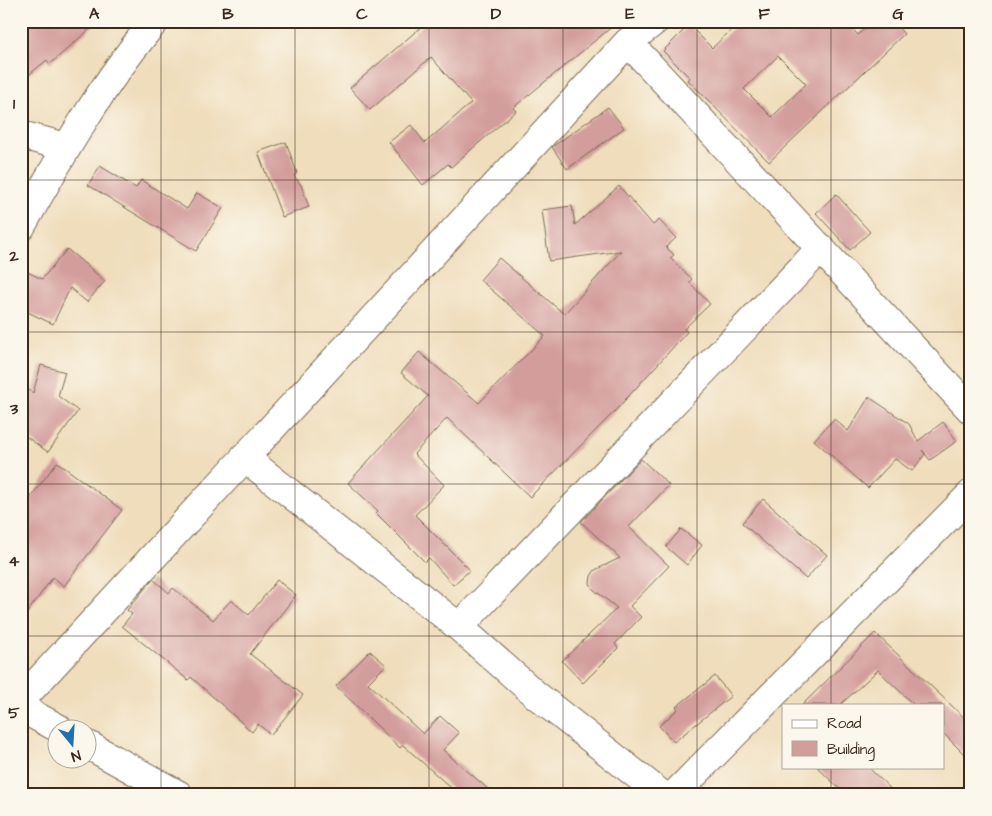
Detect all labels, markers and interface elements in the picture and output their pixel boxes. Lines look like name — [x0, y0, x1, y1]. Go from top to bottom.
text: A — [89, 3, 100, 25]
text: B — [222, 3, 234, 25]
text: C — [356, 3, 368, 25]
text: D — [491, 3, 502, 25]
text: E — [625, 3, 635, 25]
text: F — [758, 3, 770, 25]
text: G — [892, 3, 904, 25]
text: 1 — [13, 93, 16, 115]
text: 2 — [8, 245, 19, 267]
text: 3 — [9, 398, 19, 420]
text: 4 — [9, 550, 20, 572]
text: 5 — [8, 702, 20, 724]
legend — [782, 704, 944, 768]
text: Road — [827, 713, 862, 734]
north arrow — [48, 718, 98, 768]
text: Building — [827, 739, 875, 761]
text: N — [68, 745, 83, 766]

